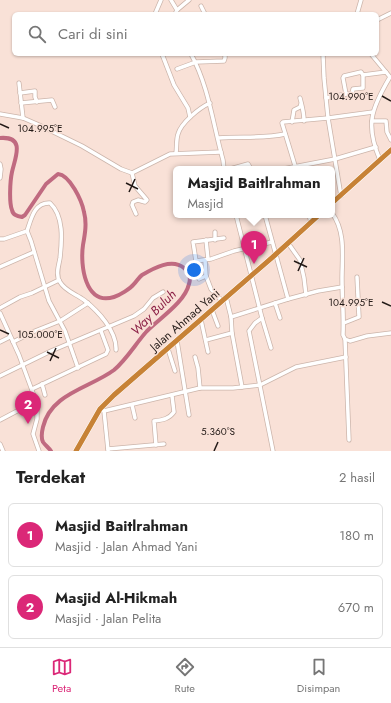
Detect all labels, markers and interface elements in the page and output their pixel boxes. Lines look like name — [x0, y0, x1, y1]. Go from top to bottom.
search box — [12, 12, 379, 56]
icon: search — [26, 23, 48, 45]
text: Cari di sini — [58, 23, 128, 45]
text: 104.990°E — [328, 89, 374, 104]
text: 104.995°E — [18, 121, 62, 136]
popup — [173, 166, 335, 218]
text: Masjid Baitlrahman — [187, 172, 321, 194]
text: Masjid — [187, 194, 224, 213]
pin: 1 — [241, 231, 267, 264]
your location — [184, 260, 204, 280]
street label: Jalan Ahmad Yani — [145, 284, 224, 357]
water label: Way Buluh — [126, 285, 181, 339]
text: 104.995°E — [329, 295, 373, 310]
text: 105.000°E — [17, 327, 63, 342]
pin: 2 — [15, 391, 41, 424]
text: 5.360°S — [201, 424, 236, 439]
text: Terdekat — [16, 465, 85, 489]
text: 2 hasil — [339, 468, 375, 487]
text: Masjid Baitlrahman — [55, 515, 188, 537]
text: 1 — [27, 526, 33, 545]
text: 180 m — [339, 526, 374, 545]
text: Masjid · Jalan Ahmad Yani — [55, 537, 198, 556]
text: Masjid Al-Hikmah — [55, 587, 177, 609]
text: 2 — [26, 598, 34, 617]
text: 670 m — [338, 598, 374, 617]
text: Masjid · Jalan Pelita — [55, 609, 161, 628]
tab: Peta — [51, 656, 73, 696]
tab: Rute — [174, 656, 196, 696]
tab: Disimpan — [297, 656, 340, 696]

